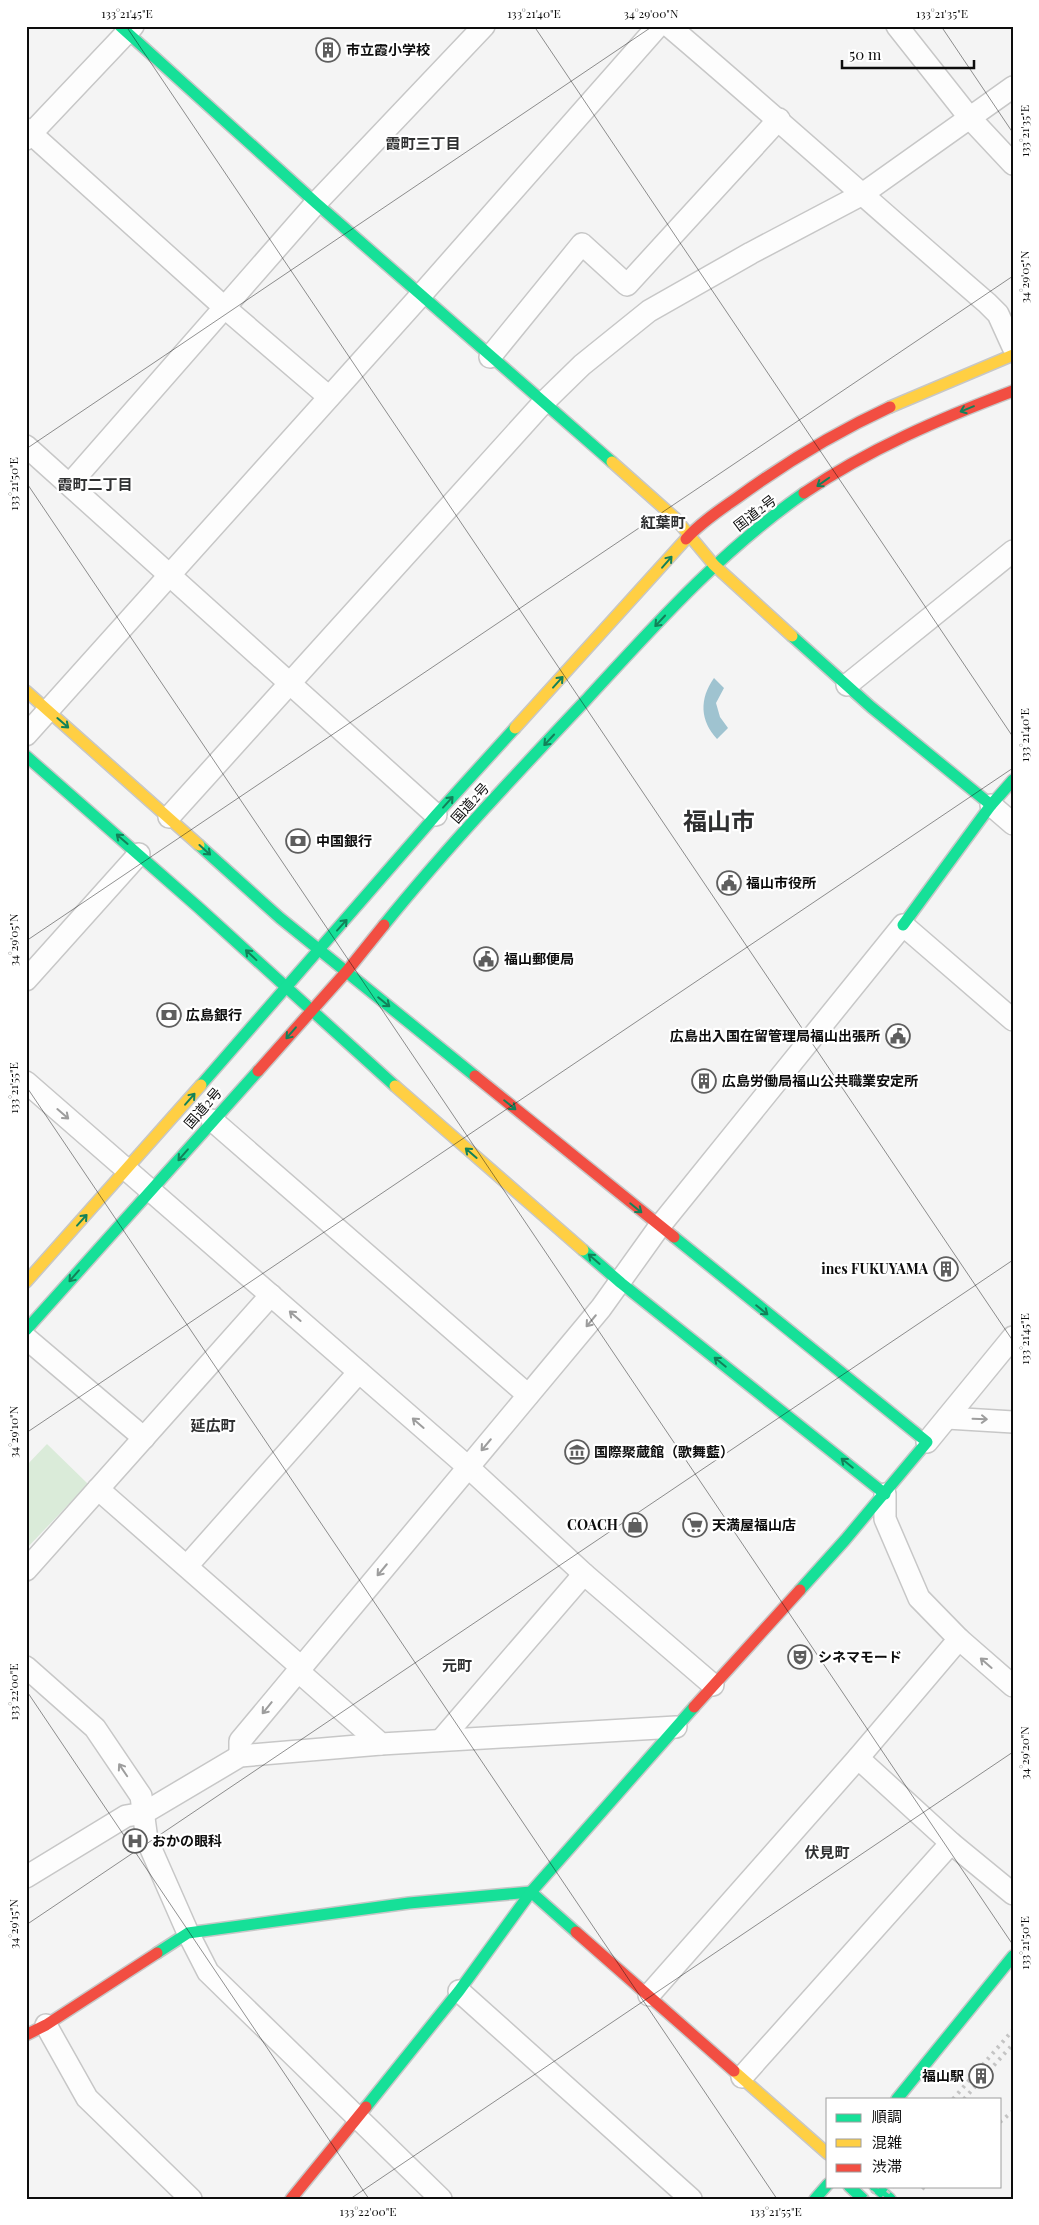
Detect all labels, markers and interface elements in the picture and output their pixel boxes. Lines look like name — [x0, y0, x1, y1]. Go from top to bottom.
text: 133°21'45"E — [101, 5, 153, 21]
text: 133°21'40"E — [507, 5, 561, 21]
text: 34°29'00"N — [624, 5, 679, 21]
text: 133°21'35"E — [916, 5, 968, 21]
building icon: 市立霞小学校 — [315, 37, 341, 63]
scale bar — [842, 38, 974, 70]
place label: 市立霞小学校 — [346, 40, 430, 59]
text: 50 m — [849, 44, 882, 64]
text: 133°21'35"E — [1016, 105, 1032, 157]
district label: 霞町三丁目 — [385, 133, 461, 153]
text: 34°29'05"N — [1016, 250, 1032, 303]
one-way arrow — [960, 405, 976, 414]
text: 133°21'50"E — [5, 457, 21, 511]
district label: 霞町二丁目 — [57, 474, 133, 494]
one-way arrow — [816, 477, 830, 487]
street label: 国道2号 — [730, 490, 780, 535]
district label: 紅葉町 — [640, 512, 686, 532]
one-way arrow — [661, 555, 673, 568]
one-way arrow — [654, 614, 665, 627]
one-way arrow — [551, 676, 563, 689]
text: 133°21'40"E — [1016, 708, 1032, 762]
one-way arrow — [57, 718, 70, 729]
one-way arrow — [543, 734, 555, 746]
street label: 国道2号 — [446, 778, 493, 827]
one-way arrow — [442, 796, 454, 809]
district label: 福山市 — [683, 804, 755, 836]
bank icon: 中国銀行 — [285, 828, 311, 854]
place label: 中国銀行 — [316, 831, 372, 850]
one-way arrow — [116, 834, 129, 845]
one-way arrow — [199, 844, 212, 855]
public building icon: 福山市役所 — [716, 870, 742, 896]
place label: 福山市役所 — [746, 873, 816, 892]
text: 34°29'05"N — [5, 913, 21, 966]
one-way arrow — [336, 919, 348, 932]
public building icon: 福山郵便局 — [473, 946, 499, 972]
one-way arrow — [245, 949, 258, 961]
place label: 福山郵便局 — [504, 949, 574, 968]
one-way arrow — [378, 996, 391, 1007]
bank icon: 広島銀行 — [156, 1002, 182, 1028]
place label: 広島銀行 — [186, 1005, 242, 1024]
public building icon: 広島出入国在留管理局福山出張所 — [885, 1023, 911, 1049]
place label: 広島出入国在留管理局福山出張所 — [670, 1026, 880, 1045]
one-way arrow — [285, 1027, 296, 1040]
text: 133°21'55"E — [5, 1062, 21, 1114]
building icon: 広島労働局福山公共職業安定所 — [691, 1068, 717, 1094]
place label: 広島労働局福山公共職業安定所 — [722, 1071, 918, 1090]
street label: 国道2号 — [179, 1083, 226, 1132]
one-way arrow — [185, 1093, 196, 1106]
one-way arrow — [503, 1099, 516, 1110]
one-way arrow — [56, 1108, 69, 1120]
one-way arrow — [465, 1147, 478, 1158]
one-way arrow — [177, 1148, 188, 1161]
one-way arrow — [629, 1202, 642, 1213]
one-way arrow — [77, 1214, 88, 1227]
one-way arrow — [587, 1254, 600, 1265]
building icon: ines FUKUYAMA — [933, 1256, 959, 1282]
place label: ines FUKUYAMA — [821, 1259, 929, 1278]
one-way arrow — [69, 1269, 80, 1282]
one-way arrow — [755, 1304, 768, 1315]
one-way arrow — [289, 1311, 302, 1322]
text: 133°21'45"E — [1016, 1313, 1032, 1365]
one-way arrow — [585, 1314, 596, 1327]
one-way arrow — [714, 1356, 727, 1367]
text: 34°29'10"N — [5, 1405, 21, 1458]
district label: 延広町 — [190, 1415, 236, 1435]
one-way arrow — [972, 1415, 988, 1424]
one-way arrow — [411, 1417, 424, 1429]
one-way arrow — [480, 1439, 491, 1452]
museum icon: 国際聚蔵館（歌舞藍） — [564, 1439, 590, 1465]
place label: 国際聚蔵館（歌舞藍） — [594, 1442, 734, 1461]
one-way arrow — [841, 1458, 854, 1469]
shop icon: COACH — [622, 1512, 648, 1538]
supermarket icon: 天満屋福山店 — [682, 1512, 708, 1538]
place label: COACH — [567, 1515, 618, 1534]
place label: 天満屋福山店 — [712, 1515, 796, 1534]
one-way arrow — [376, 1563, 387, 1576]
theatre icon: シネマモード — [787, 1644, 813, 1670]
place label: シネマモード — [818, 1647, 902, 1666]
district label: 元町 — [442, 1655, 472, 1675]
one-way arrow — [980, 1657, 993, 1668]
text: 133°22'00"E — [5, 1663, 21, 1721]
one-way arrow — [261, 1702, 272, 1715]
text: 34°29'20"N — [1016, 1726, 1032, 1780]
one-way arrow — [118, 1763, 128, 1777]
hospital icon: おかの眼科 — [122, 1828, 148, 1854]
place label: おかの眼科 — [152, 1831, 222, 1850]
district label: 伏見町 — [804, 1842, 850, 1862]
text: 34°29'15"N — [5, 1898, 21, 1949]
text: 133°21'50"E — [1016, 1916, 1032, 1970]
building icon: 福山駅 — [968, 2063, 994, 2089]
place label: 福山駅 — [922, 2066, 964, 2085]
legend — [826, 2098, 1002, 2188]
text: 順調 — [872, 2106, 902, 2126]
text: 混雑 — [872, 2132, 902, 2152]
text: 渋滞 — [872, 2156, 902, 2176]
text: 133°22'00"E — [339, 2203, 397, 2219]
text: 133°21'55"E — [750, 2203, 802, 2219]

